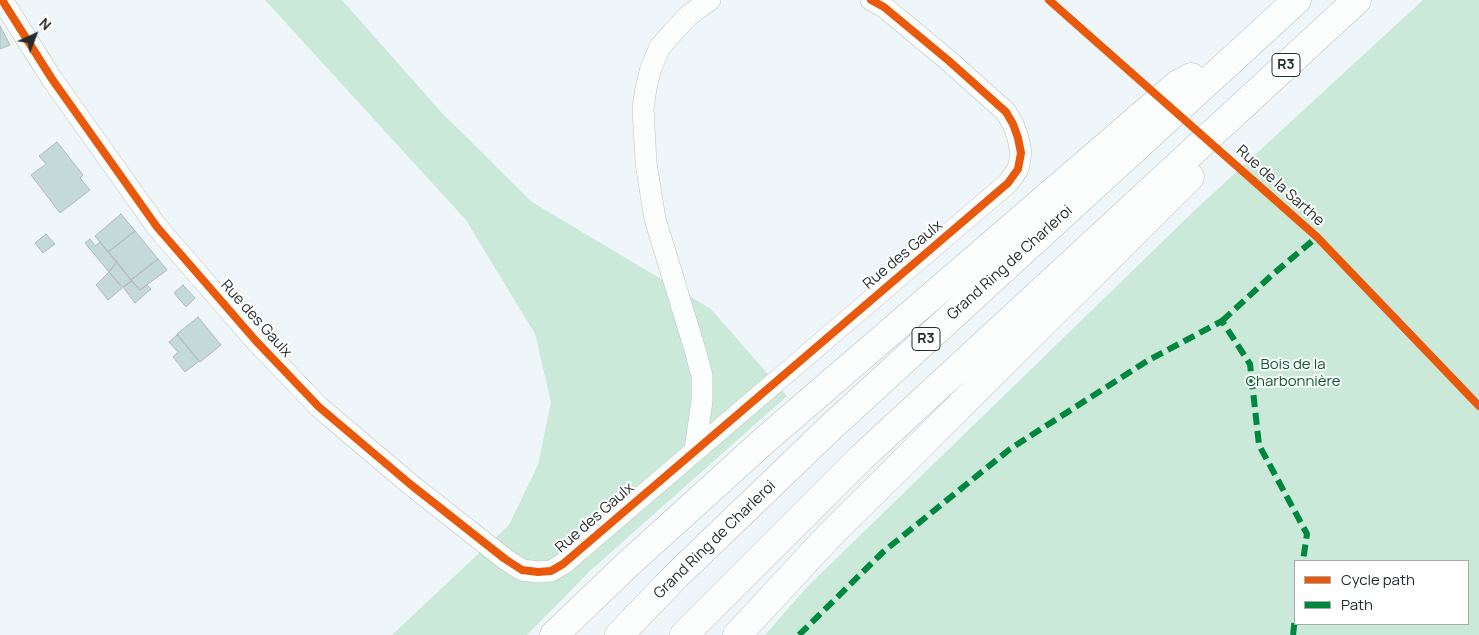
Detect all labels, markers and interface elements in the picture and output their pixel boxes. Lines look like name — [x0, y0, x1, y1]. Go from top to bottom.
north arrow — [10, 10, 60, 60]
text: N — [35, 13, 56, 34]
road number: R3 — [1272, 54, 1300, 76]
street label: Rue de la Sarthe — [1232, 142, 1328, 230]
street label: Grand Ring de Charleroi — [944, 202, 1076, 324]
street label: Rue des Gaulx — [860, 217, 946, 293]
street label: Rue des Gaulx — [217, 277, 295, 361]
road number: R3 — [912, 328, 940, 350]
park label: Bois de la Charbonnière — [1245, 356, 1341, 391]
street label: Grand Ring de Charleroi — [650, 477, 780, 603]
street label: Rue des Gaulx — [552, 479, 638, 557]
legend — [1294, 560, 1469, 625]
text: Cycle path — [1341, 569, 1415, 590]
text: Path — [1341, 594, 1373, 615]

